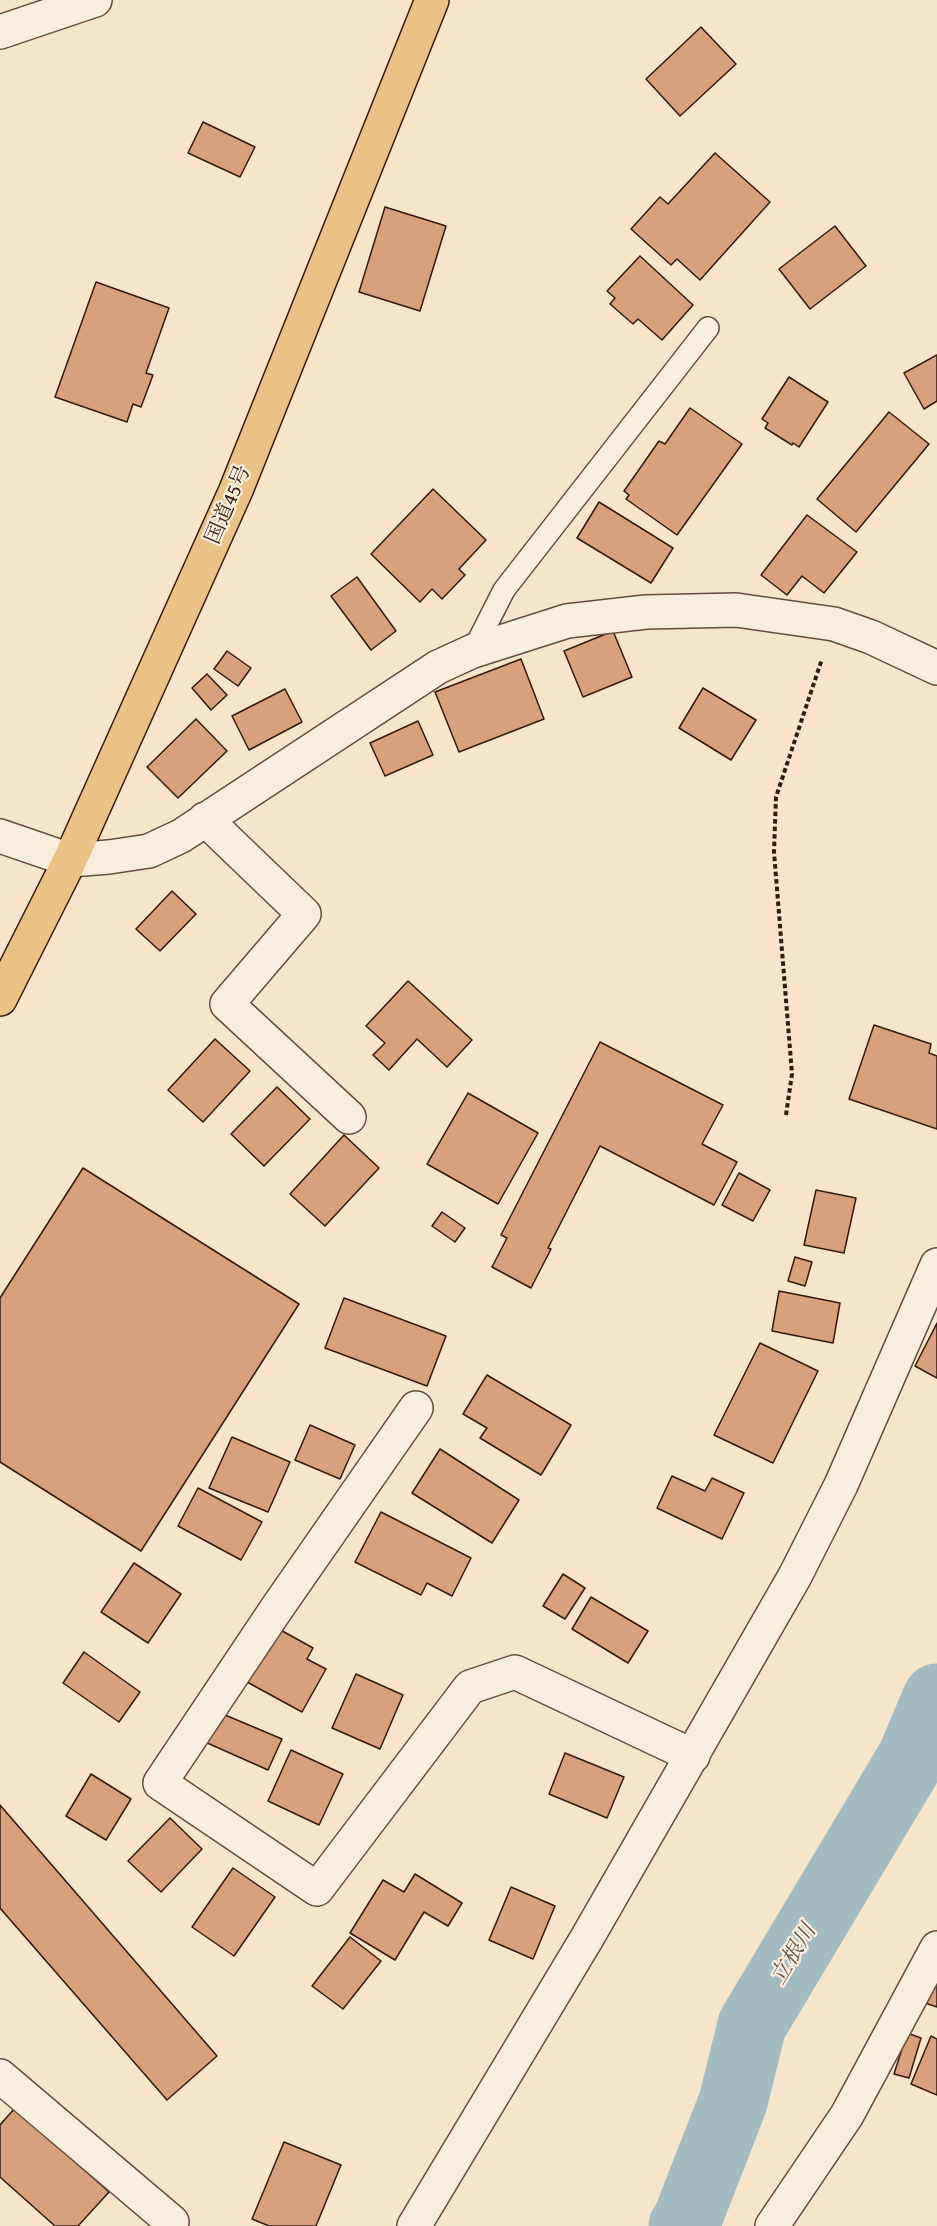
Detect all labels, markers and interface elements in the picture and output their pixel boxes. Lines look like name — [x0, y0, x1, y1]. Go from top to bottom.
street label: 国道45号 — [201, 462, 257, 548]
water label: 立根川 — [766, 1920, 822, 1990]

